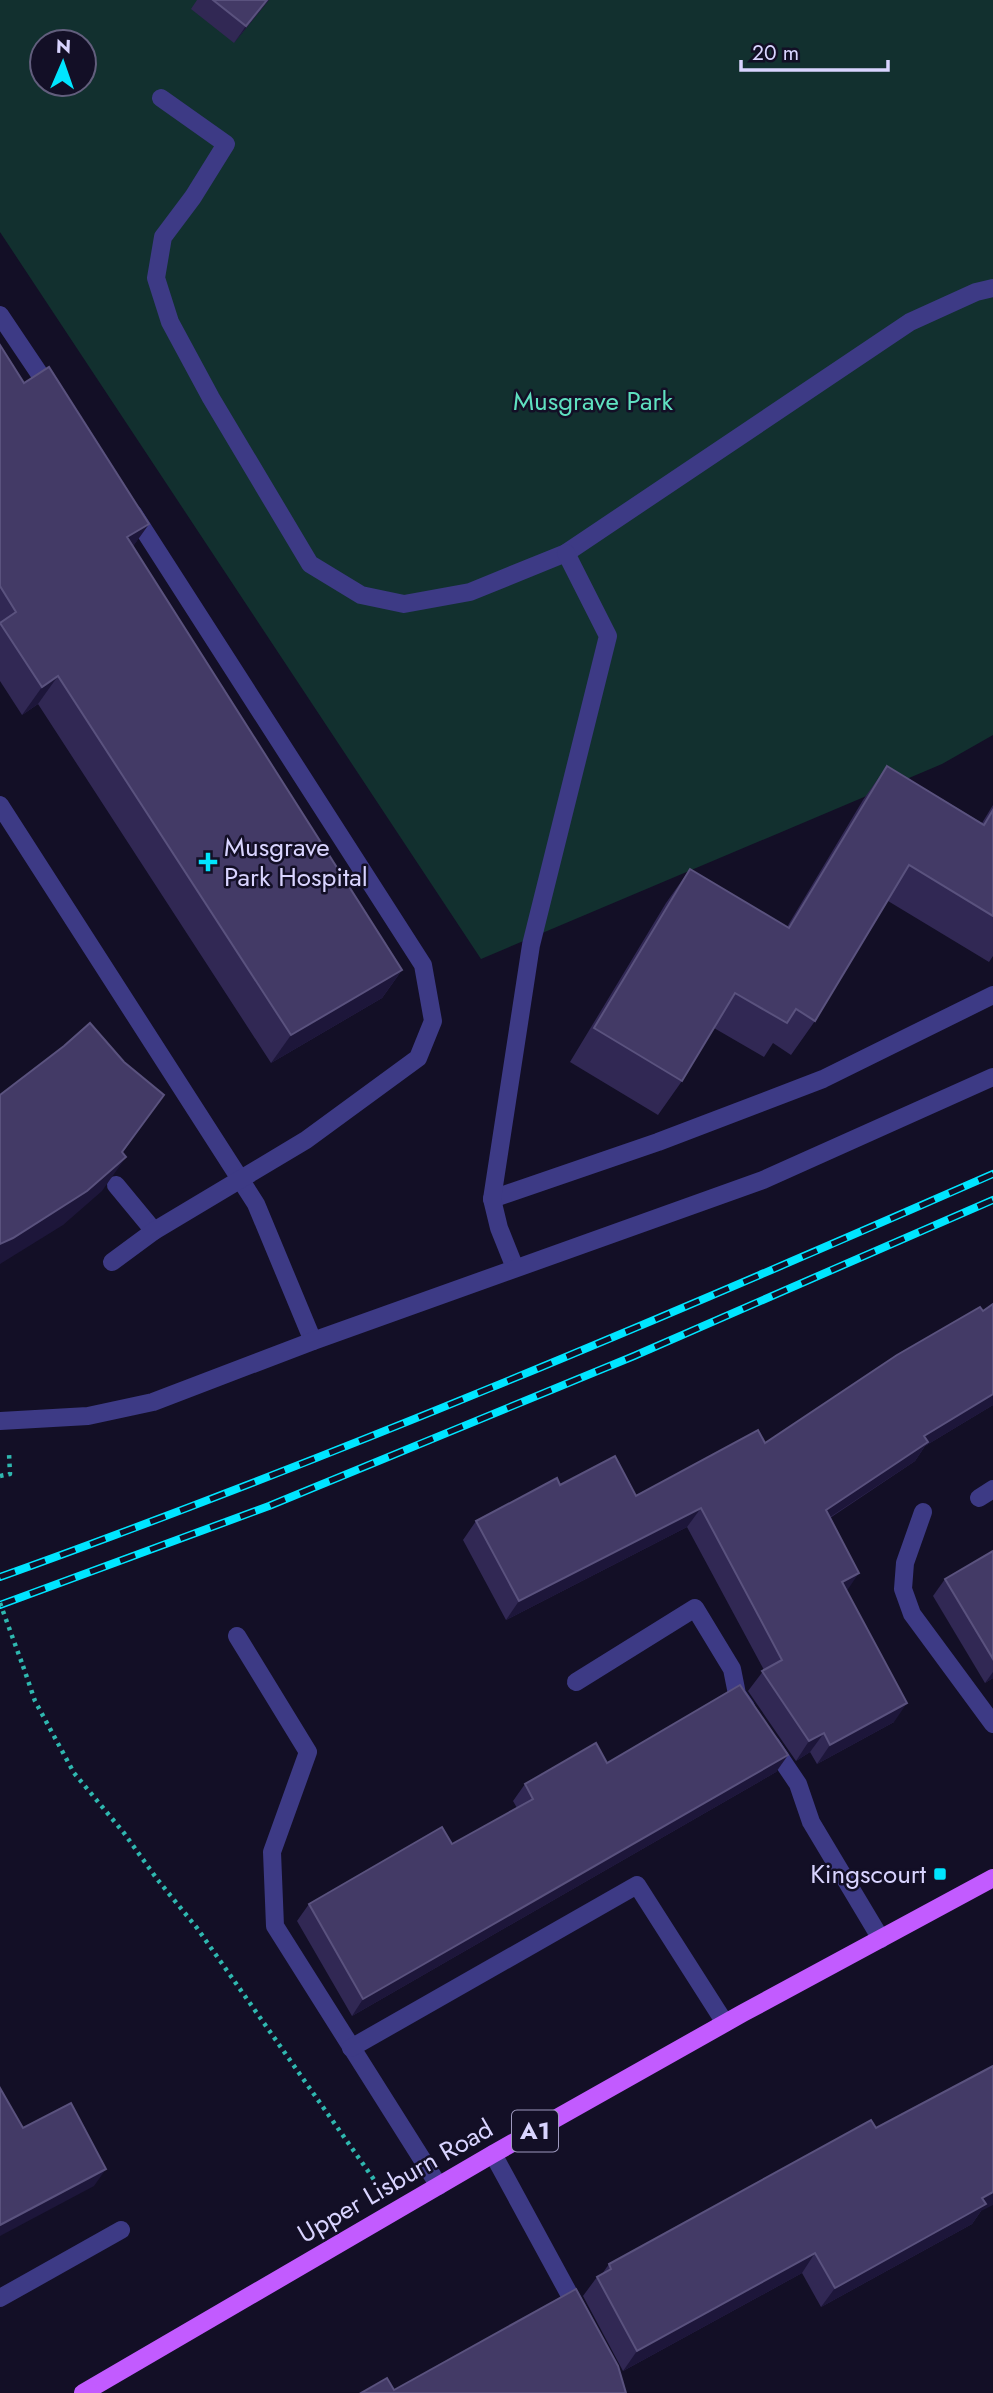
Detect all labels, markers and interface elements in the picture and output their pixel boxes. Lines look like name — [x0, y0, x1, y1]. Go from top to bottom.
north arrow — [28, 28, 98, 98]
scale bar — [741, 28, 888, 72]
text: N — [56, 33, 72, 60]
text: 20 m — [752, 38, 799, 68]
park label: Musgrave Park — [513, 382, 673, 420]
place label: Musgrave Park Hospital — [224, 828, 368, 896]
marker: Musgrave Park Hospital — [198, 852, 218, 872]
place label: Kingscourt — [810, 1855, 927, 1893]
marker: Kingscourt — [932, 1866, 948, 1882]
street label: Upper Lisburn Road — [290, 2110, 500, 2252]
road number: A1 — [512, 2110, 558, 2152]

